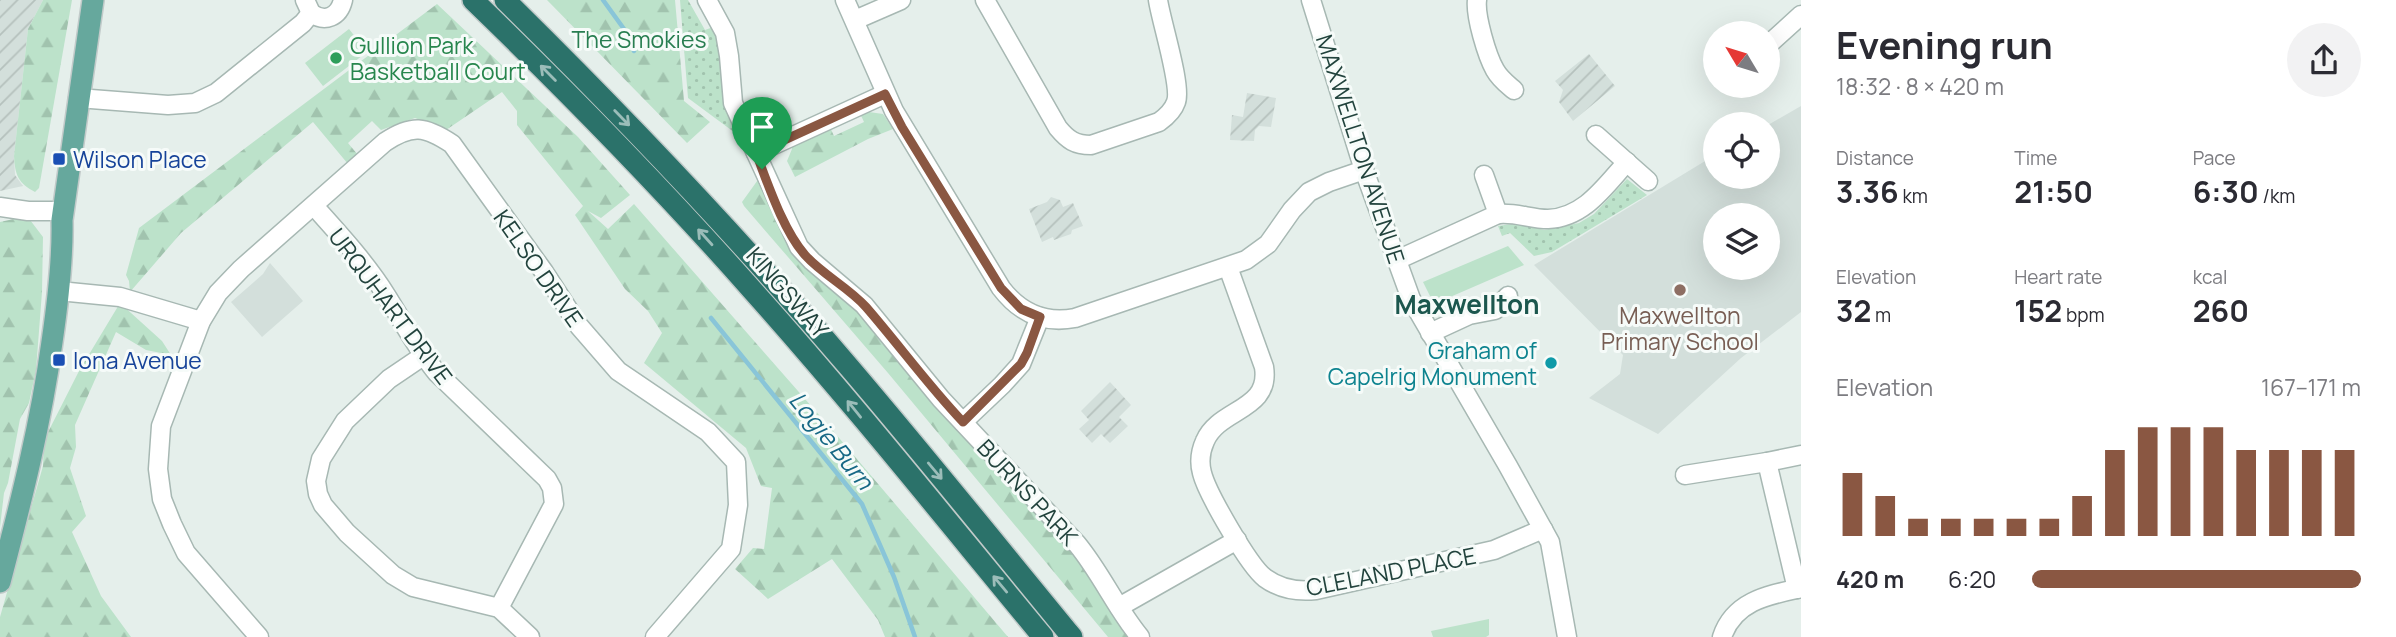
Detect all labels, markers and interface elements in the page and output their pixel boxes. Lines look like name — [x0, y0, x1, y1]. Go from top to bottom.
text: Evening run — [1836, 18, 2053, 70]
north arrow — [1703, 21, 1780, 98]
map controls — [1703, 21, 1780, 280]
park label: The Smokies — [572, 23, 706, 55]
button: share — [2287, 23, 2361, 97]
place label: Gullion Park Basketball Court — [350, 29, 526, 87]
street label: MAXWELLTON AVENUE — [1309, 30, 1413, 268]
marker: Gullion Park Basketball Court — [328, 50, 344, 66]
one-way arrow — [540, 65, 557, 82]
text: 18:32 · 8 × 420 m — [1836, 70, 2004, 102]
pin — [732, 97, 792, 169]
icon: arrive — [743, 108, 781, 146]
one-way arrow — [614, 109, 631, 126]
button: locate — [1703, 112, 1780, 189]
place label: Wilson Place — [73, 143, 207, 175]
text: Distance — [1836, 145, 1914, 171]
text: Time — [2014, 145, 2057, 171]
text: Pace — [2193, 145, 2236, 171]
marker: Wilson Place — [51, 151, 67, 167]
text: 3.36 — [1836, 171, 1899, 212]
text: 21:50 — [2014, 171, 2093, 212]
text: 6:30 — [2193, 171, 2259, 212]
text: km — [1899, 183, 1928, 209]
text: /km — [2259, 183, 2295, 209]
street label: KELSO DRIVE — [487, 203, 591, 333]
button: layers — [1703, 203, 1780, 280]
street label: URQUHART DRIVE — [322, 221, 460, 391]
one-way arrow — [697, 229, 713, 247]
street label: KINGSWAY — [740, 240, 836, 344]
text: Elevation — [1836, 264, 1916, 290]
text: Heart rate — [2014, 264, 2102, 290]
text: kcal — [2193, 264, 2227, 290]
marker: Maxwellton Primary School — [1672, 282, 1688, 298]
district label: Maxwellton — [1395, 286, 1539, 322]
text: 32 — [1836, 290, 1871, 331]
text: 152 — [2014, 290, 2062, 331]
text: 260 — [2193, 290, 2249, 331]
place label: Maxwellton Primary School — [1601, 299, 1759, 357]
text: m — [1871, 302, 1891, 328]
text: bpm — [2062, 302, 2105, 328]
place label: Graham of Capelrig Monument — [1328, 334, 1537, 392]
place label: Iona Avenue — [73, 344, 202, 376]
marker: Iona Avenue — [51, 352, 67, 368]
marker: Graham of Capelrig Monument — [1543, 355, 1559, 371]
text: Elevation — [1836, 371, 1933, 403]
text: 167–171 m — [2261, 371, 2361, 403]
water label: Logie Burn — [782, 384, 882, 496]
one-way arrow — [847, 401, 862, 419]
street label: BURNS PARK — [970, 432, 1086, 552]
one-way arrow — [927, 462, 943, 480]
street label: CLELAND PLACE — [1303, 539, 1479, 603]
text: 420 m — [1836, 563, 1904, 595]
text: 6:20 — [1948, 563, 1996, 595]
one-way arrow — [992, 576, 1007, 594]

